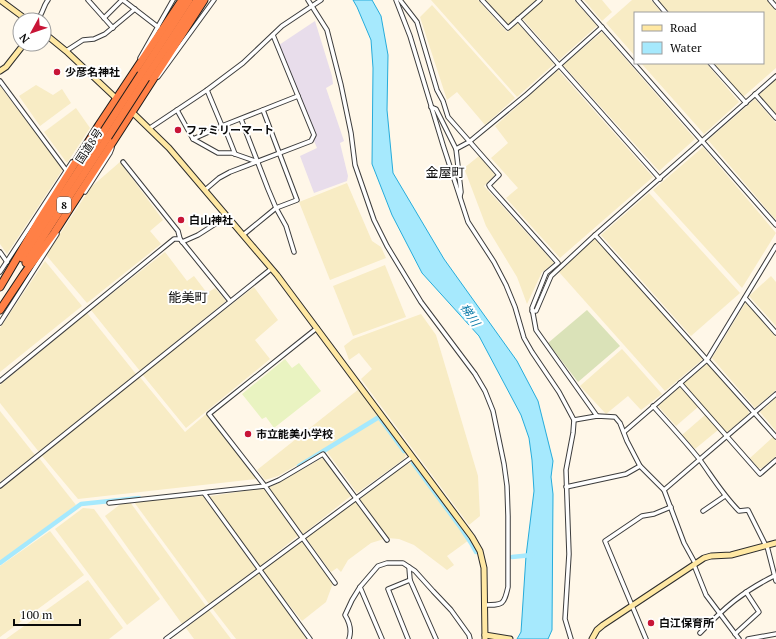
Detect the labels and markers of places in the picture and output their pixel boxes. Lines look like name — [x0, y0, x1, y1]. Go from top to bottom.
place label: 少彦名神社 — [65, 65, 120, 79]
marker: 少彦名神社 — [52, 67, 62, 77]
place label: ファミリーマート — [186, 123, 274, 137]
marker: ファミリーマート — [173, 125, 183, 135]
place label: 白山神社 — [189, 213, 233, 227]
marker: 白山神社 — [176, 215, 186, 225]
place label: 市立能美小学校 — [256, 427, 333, 441]
marker: 市立能美小学校 — [243, 429, 253, 439]
place label: 白江保育所 — [659, 616, 714, 630]
marker: 白江保育所 — [646, 618, 656, 628]

